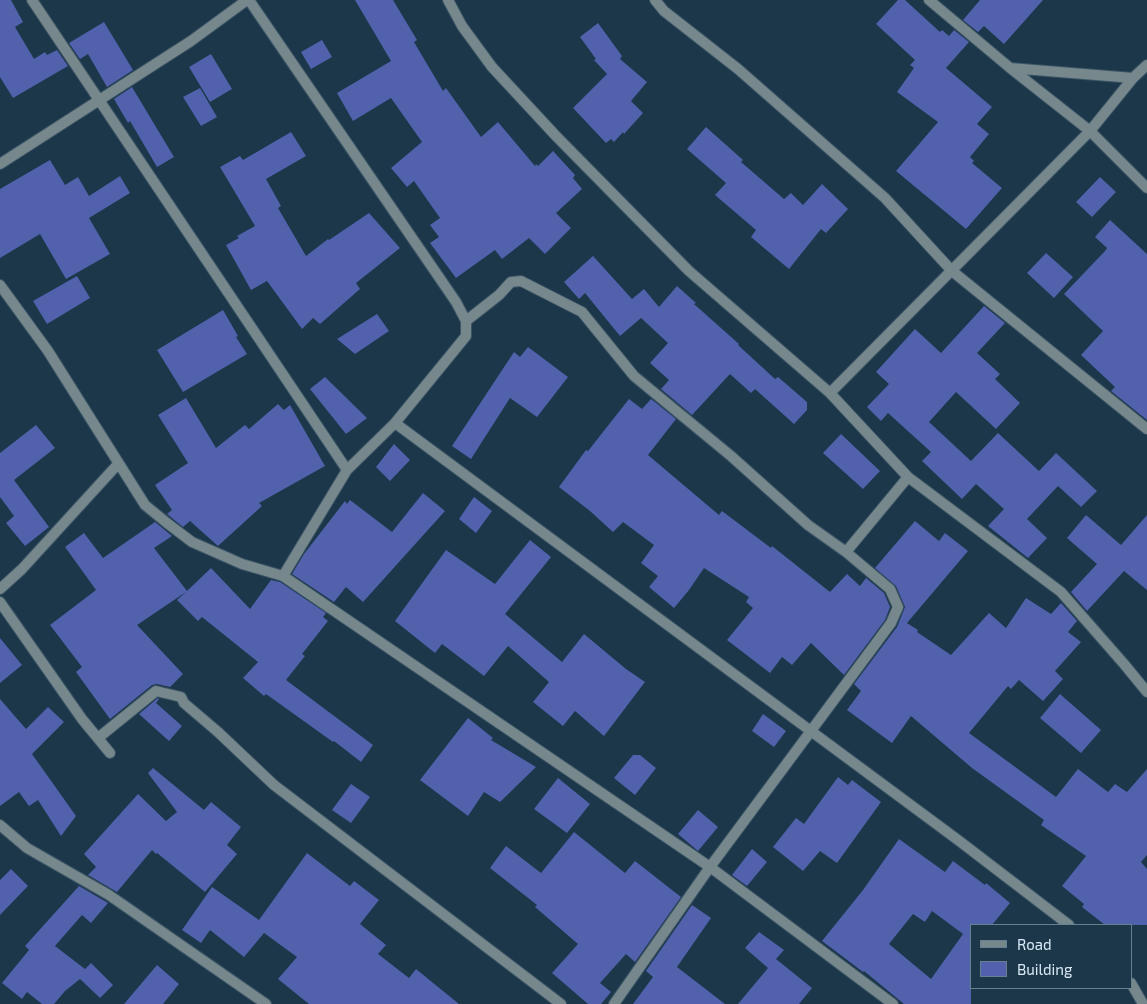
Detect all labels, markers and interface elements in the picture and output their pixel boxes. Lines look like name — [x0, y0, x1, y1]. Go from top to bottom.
legend — [970, 924, 1132, 989]
text: Road — [1017, 935, 1052, 953]
text: Building — [1017, 960, 1072, 978]

